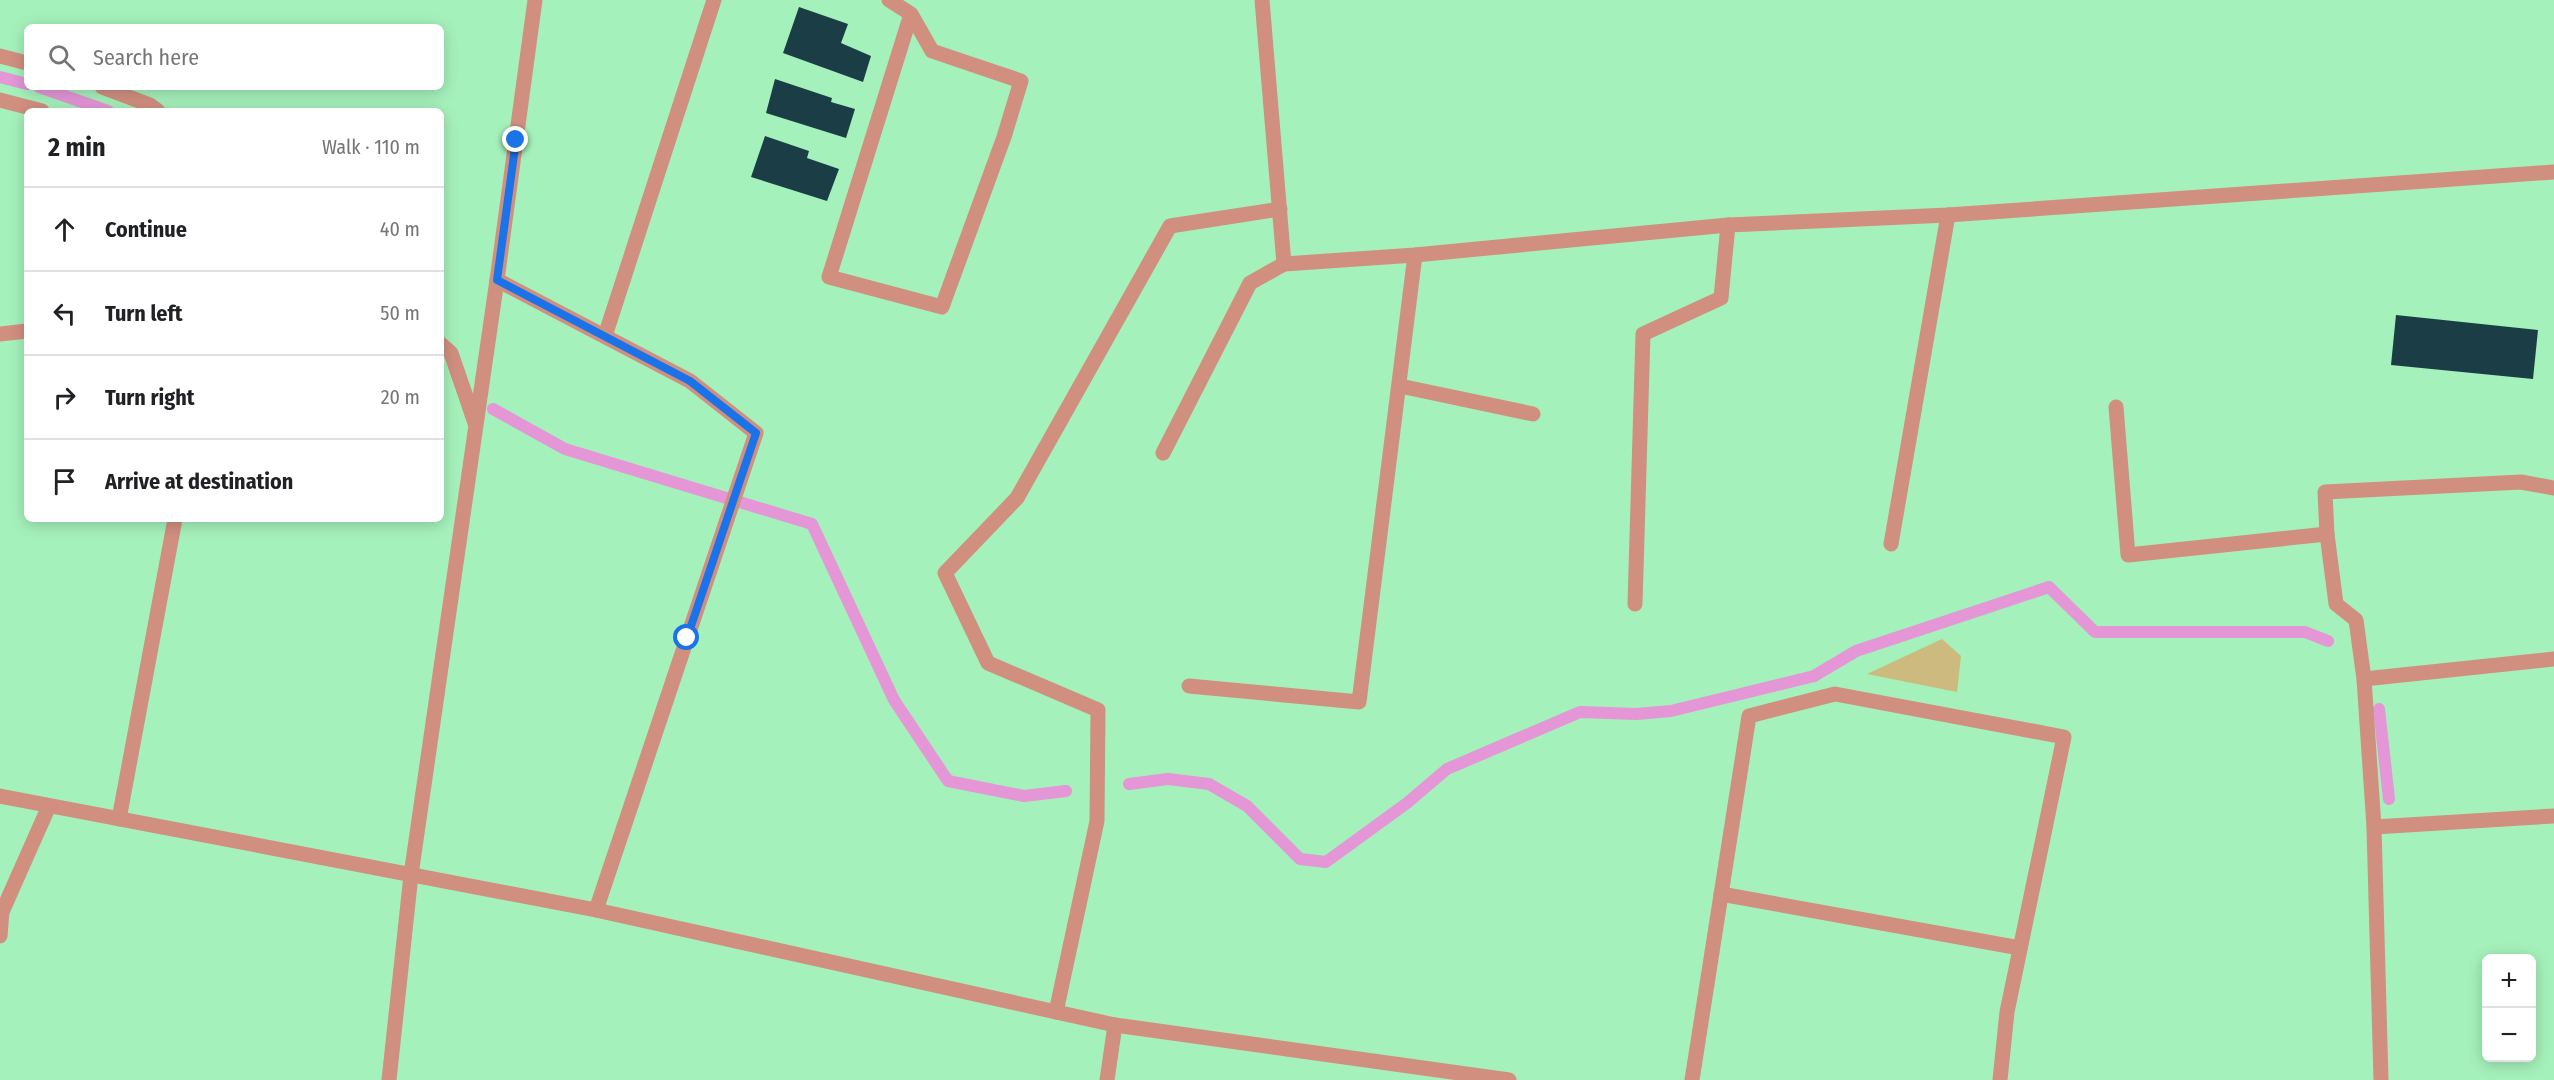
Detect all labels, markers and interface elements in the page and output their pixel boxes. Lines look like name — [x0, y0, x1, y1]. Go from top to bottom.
search box — [24, 24, 444, 90]
icon: search — [45, 41, 78, 74]
text: Search here — [93, 44, 199, 71]
route end — [502, 126, 528, 152]
text: 2 min — [48, 132, 106, 163]
text: Walk · 110 m — [322, 135, 420, 159]
icon: ahead — [48, 213, 81, 246]
text: Continue — [105, 216, 187, 243]
text: 40 m — [380, 217, 420, 241]
icon: left — [48, 297, 81, 330]
text: Turn left — [105, 300, 183, 327]
text: 50 m — [380, 301, 420, 325]
icon: right — [48, 381, 81, 414]
text: Turn right — [105, 384, 194, 411]
text: 20 m — [381, 385, 420, 409]
icon: arrive — [48, 465, 81, 498]
text: Arrive at destination — [105, 468, 293, 495]
route start — [673, 624, 699, 650]
map controls — [2482, 954, 2536, 1062]
button: + — [2482, 954, 2536, 1008]
button: − — [2482, 1008, 2536, 1062]

